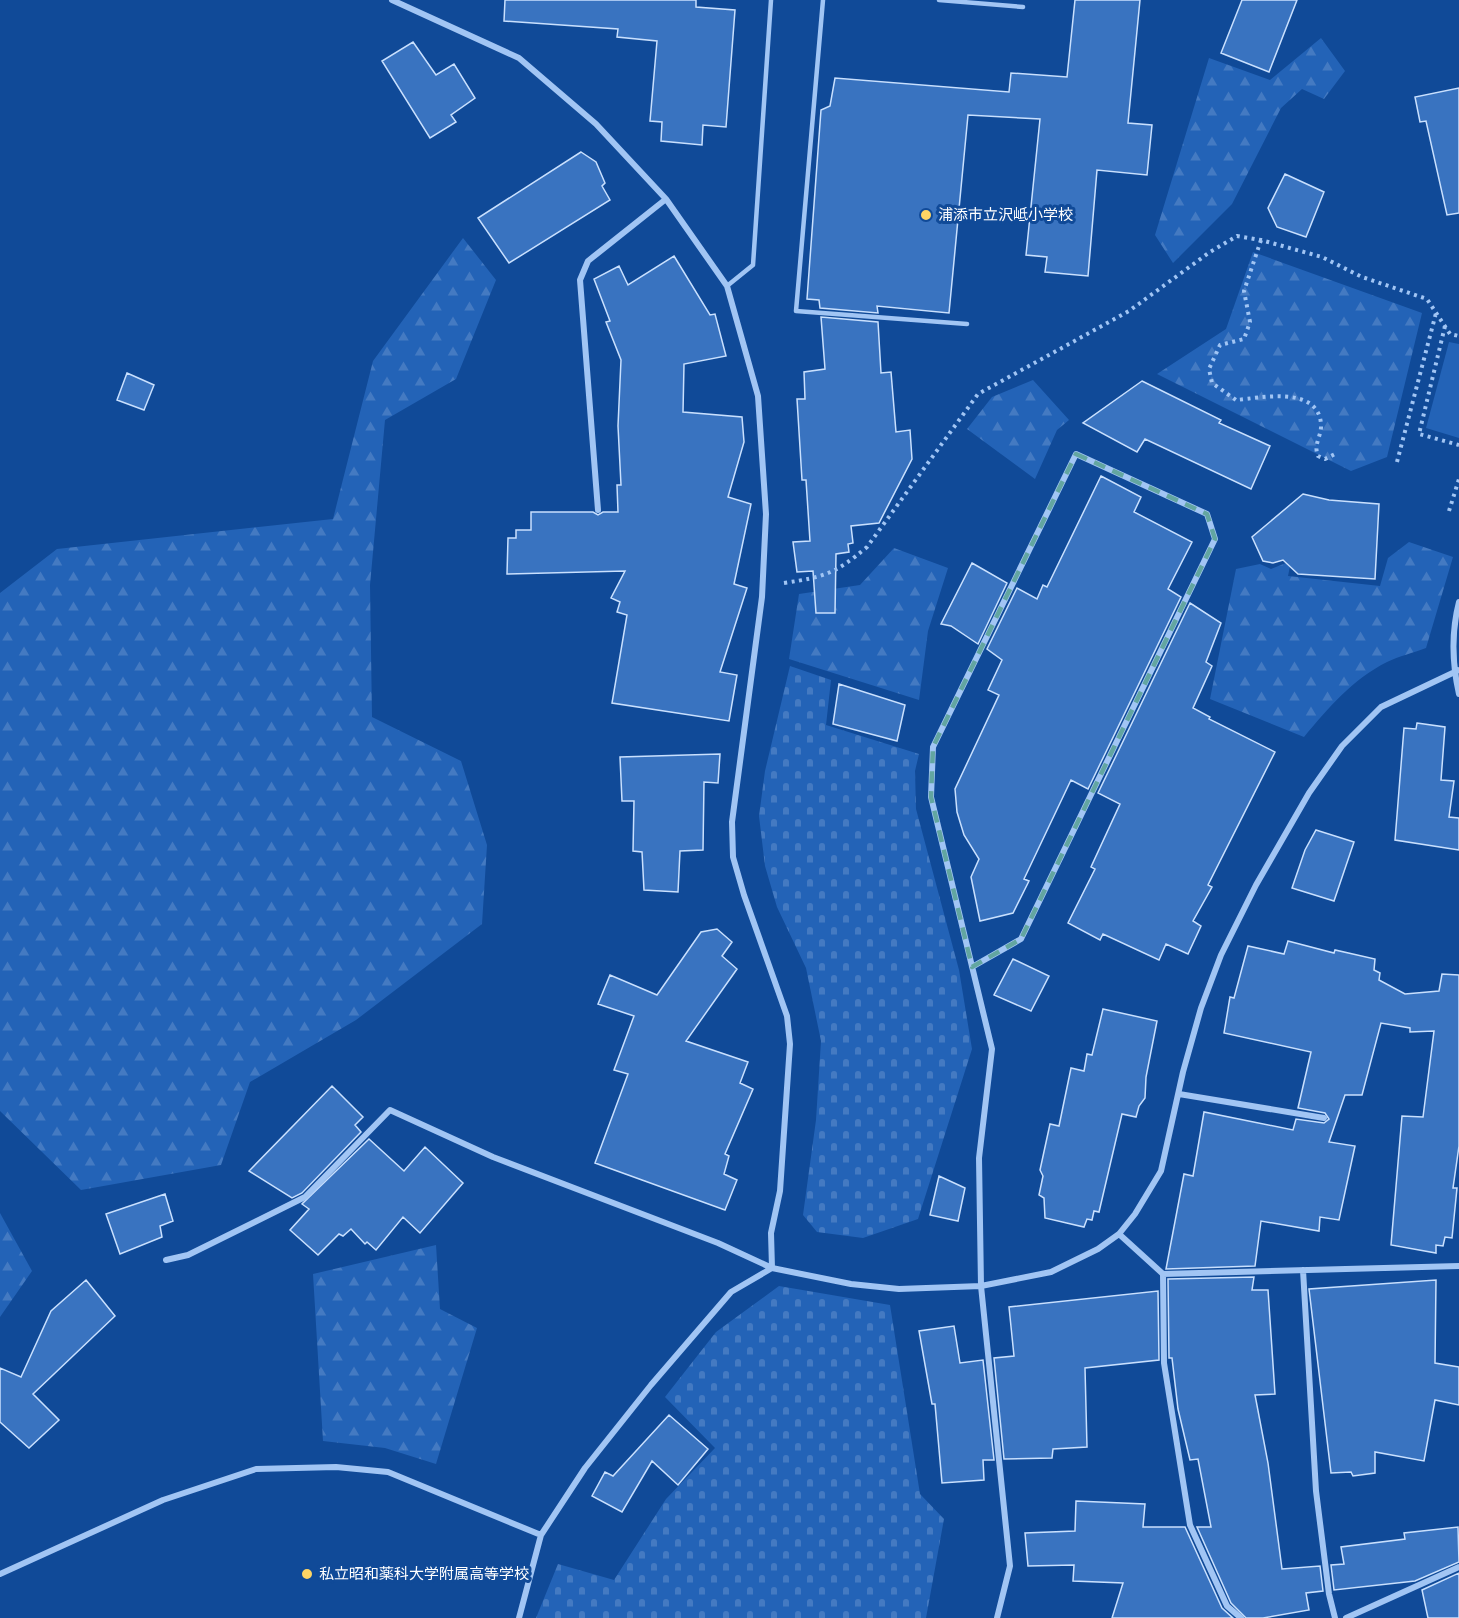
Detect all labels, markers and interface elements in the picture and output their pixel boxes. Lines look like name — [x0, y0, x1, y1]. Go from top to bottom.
place label: 浦添市立沢岻小学校 — [938, 206, 1073, 224]
marker: 浦添市立沢岻小学校 — [919, 208, 933, 222]
place label: 私立昭和薬科大学附属高等学校 — [319, 1565, 529, 1583]
marker: 私立昭和薬科大学附属高等学校 — [300, 1567, 314, 1581]

